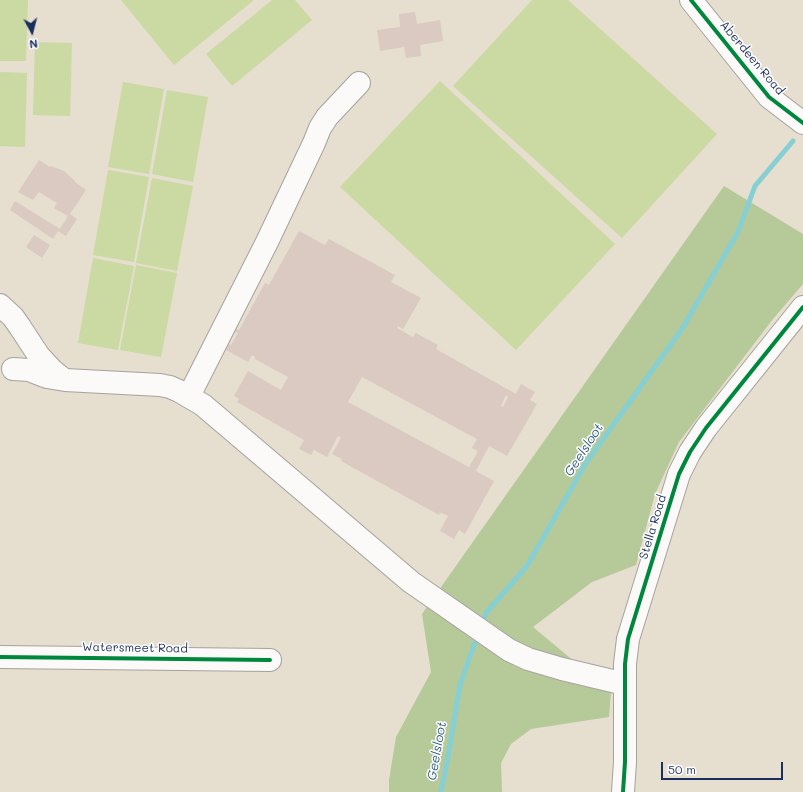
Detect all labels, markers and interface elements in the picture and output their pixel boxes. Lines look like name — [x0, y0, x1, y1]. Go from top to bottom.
north arrow — [12, 12, 52, 52]
street label: Aberdeen Road — [717, 18, 787, 98]
text: N — [28, 36, 39, 52]
water label: Geelsloot — [561, 421, 607, 479]
street label: Stella Road — [636, 493, 670, 561]
street label: Watersmeet Road — [82, 640, 188, 656]
water label: Geelsloot — [424, 720, 450, 782]
scale bar — [663, 754, 785, 780]
text: 50 m — [668, 761, 696, 777]

